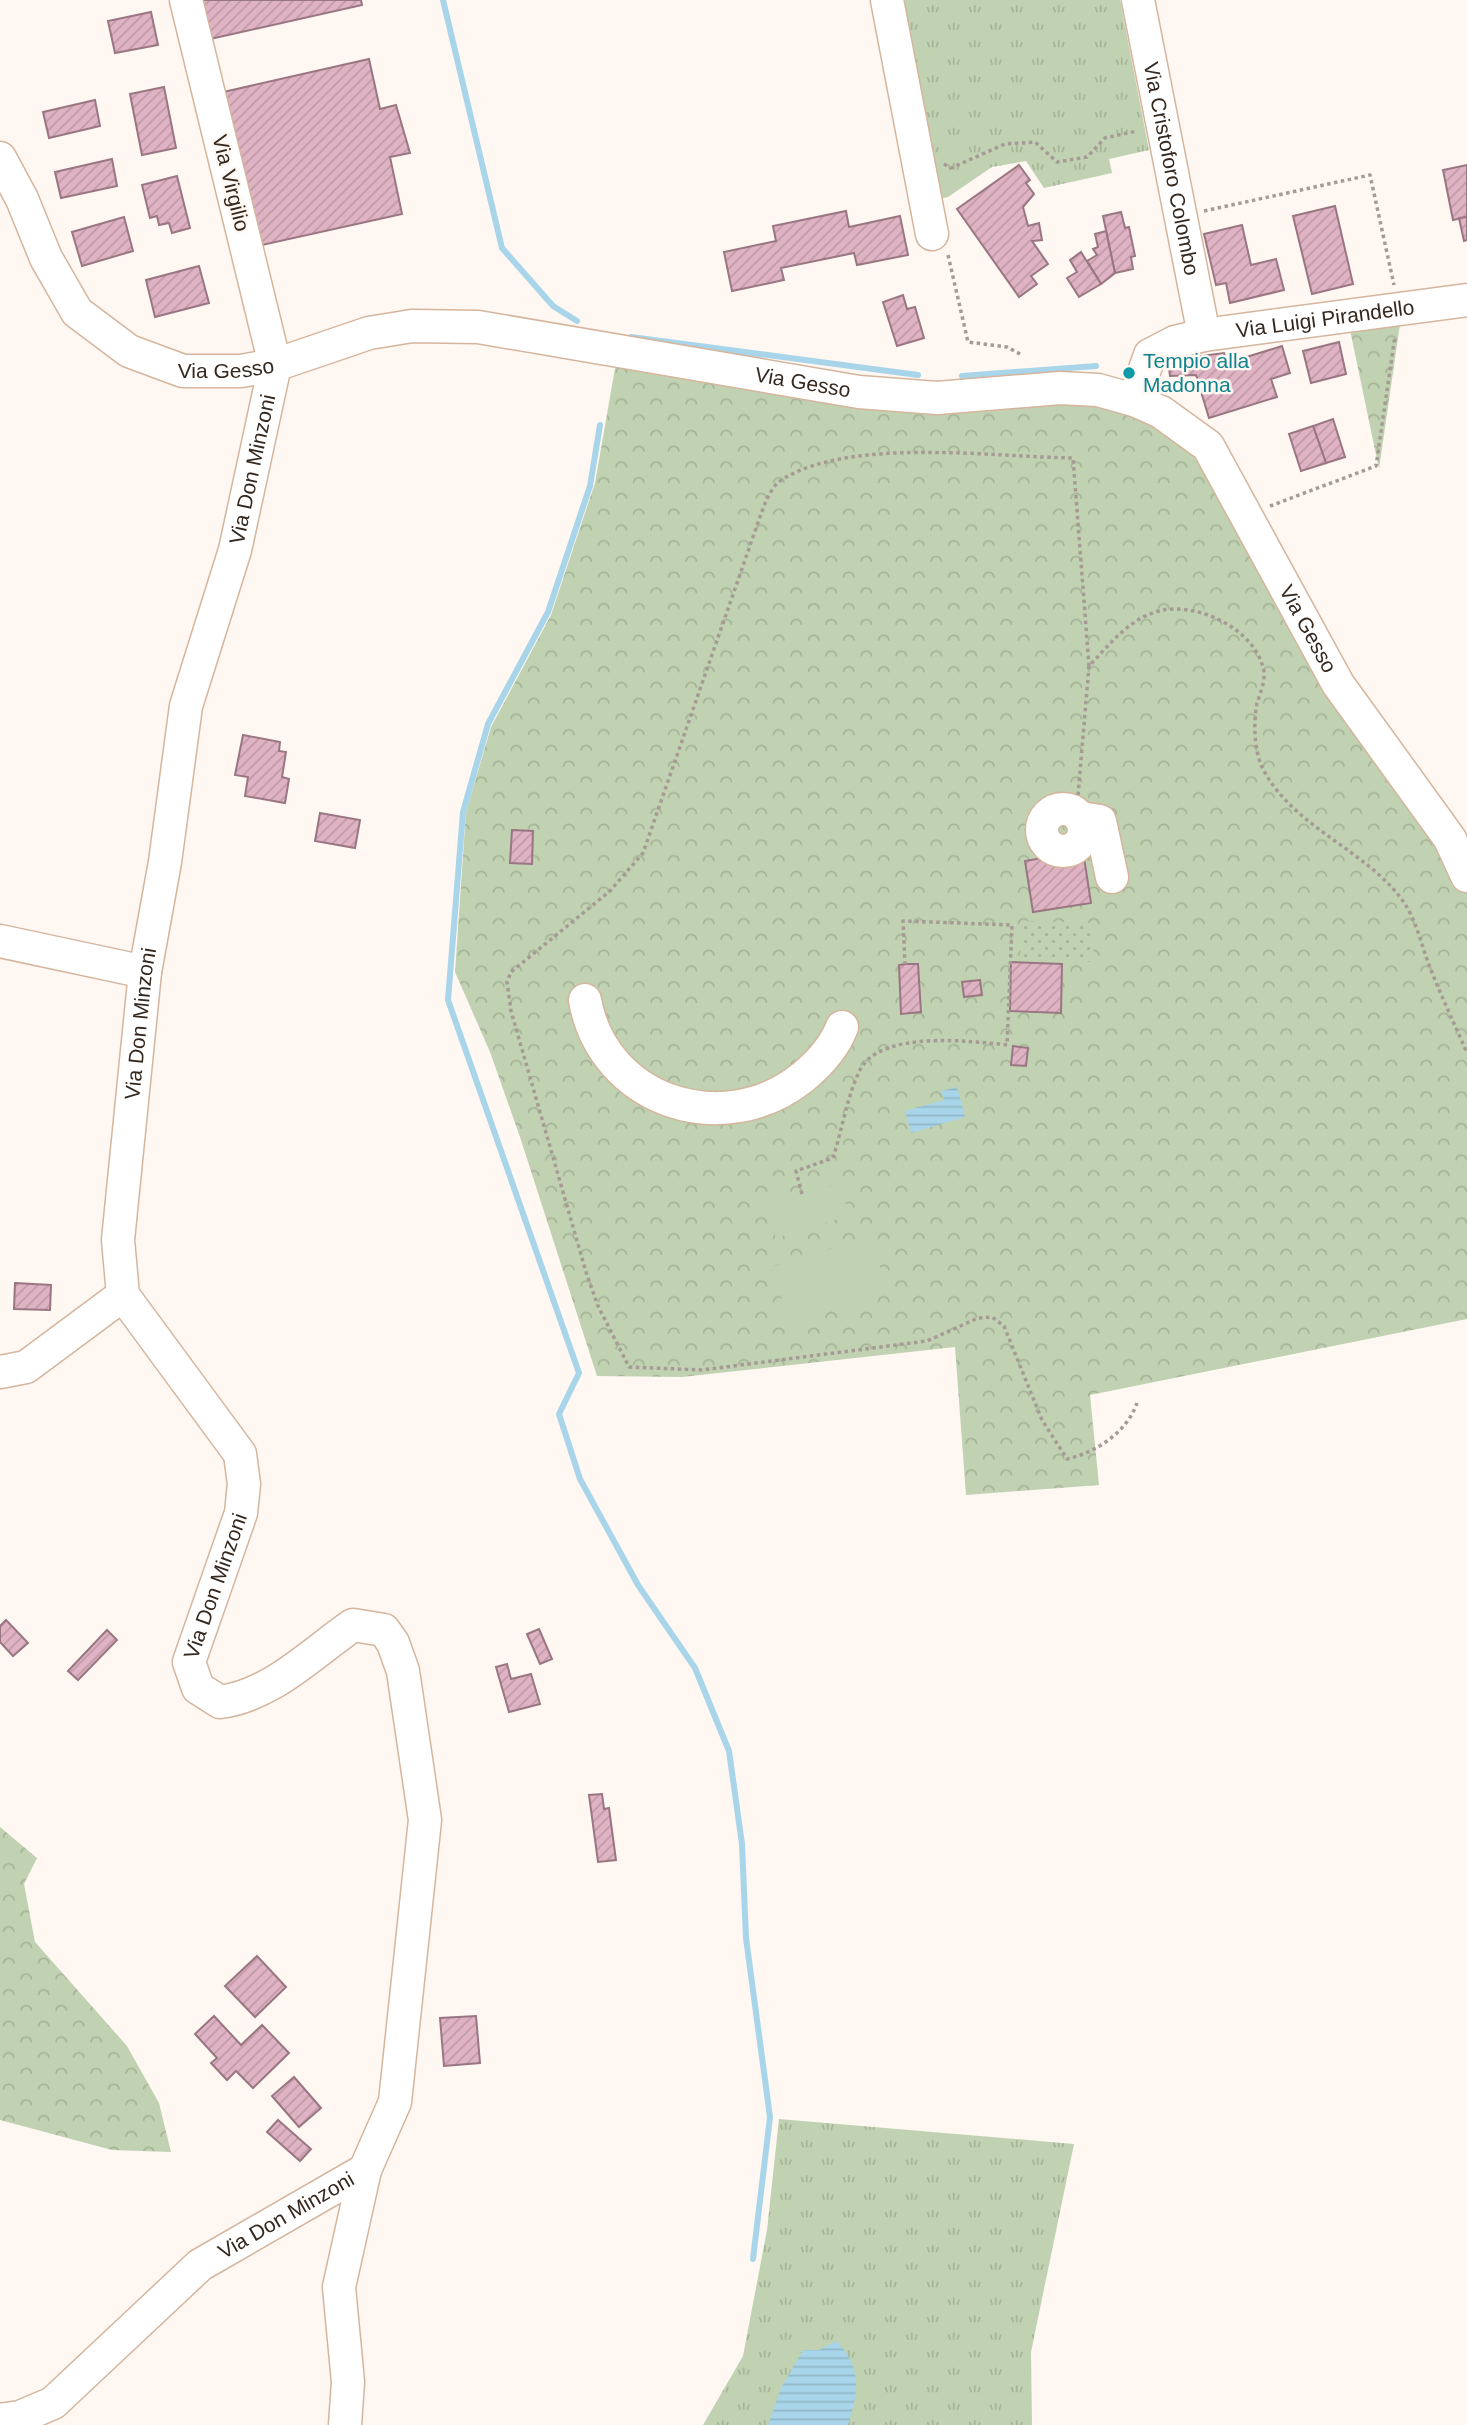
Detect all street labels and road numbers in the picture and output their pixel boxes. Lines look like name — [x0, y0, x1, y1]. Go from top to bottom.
street label: Via Cristoforo Colombo — [1139, 60, 1204, 277]
street label: Via Virgilio — [208, 132, 255, 233]
street label: Via Luigi Pirandello — [1235, 295, 1416, 342]
street label: Via Gesso — [178, 353, 276, 382]
street label: Via Gesso — [753, 362, 852, 401]
street label: Via Don Minzoni — [225, 392, 279, 546]
street label: Via Gesso — [1275, 581, 1342, 677]
street label: Via Don Minzoni — [120, 946, 160, 1101]
street label: Via Don Minzoni — [179, 1510, 251, 1662]
street label: Via Don Minzoni — [214, 2167, 358, 2263]

